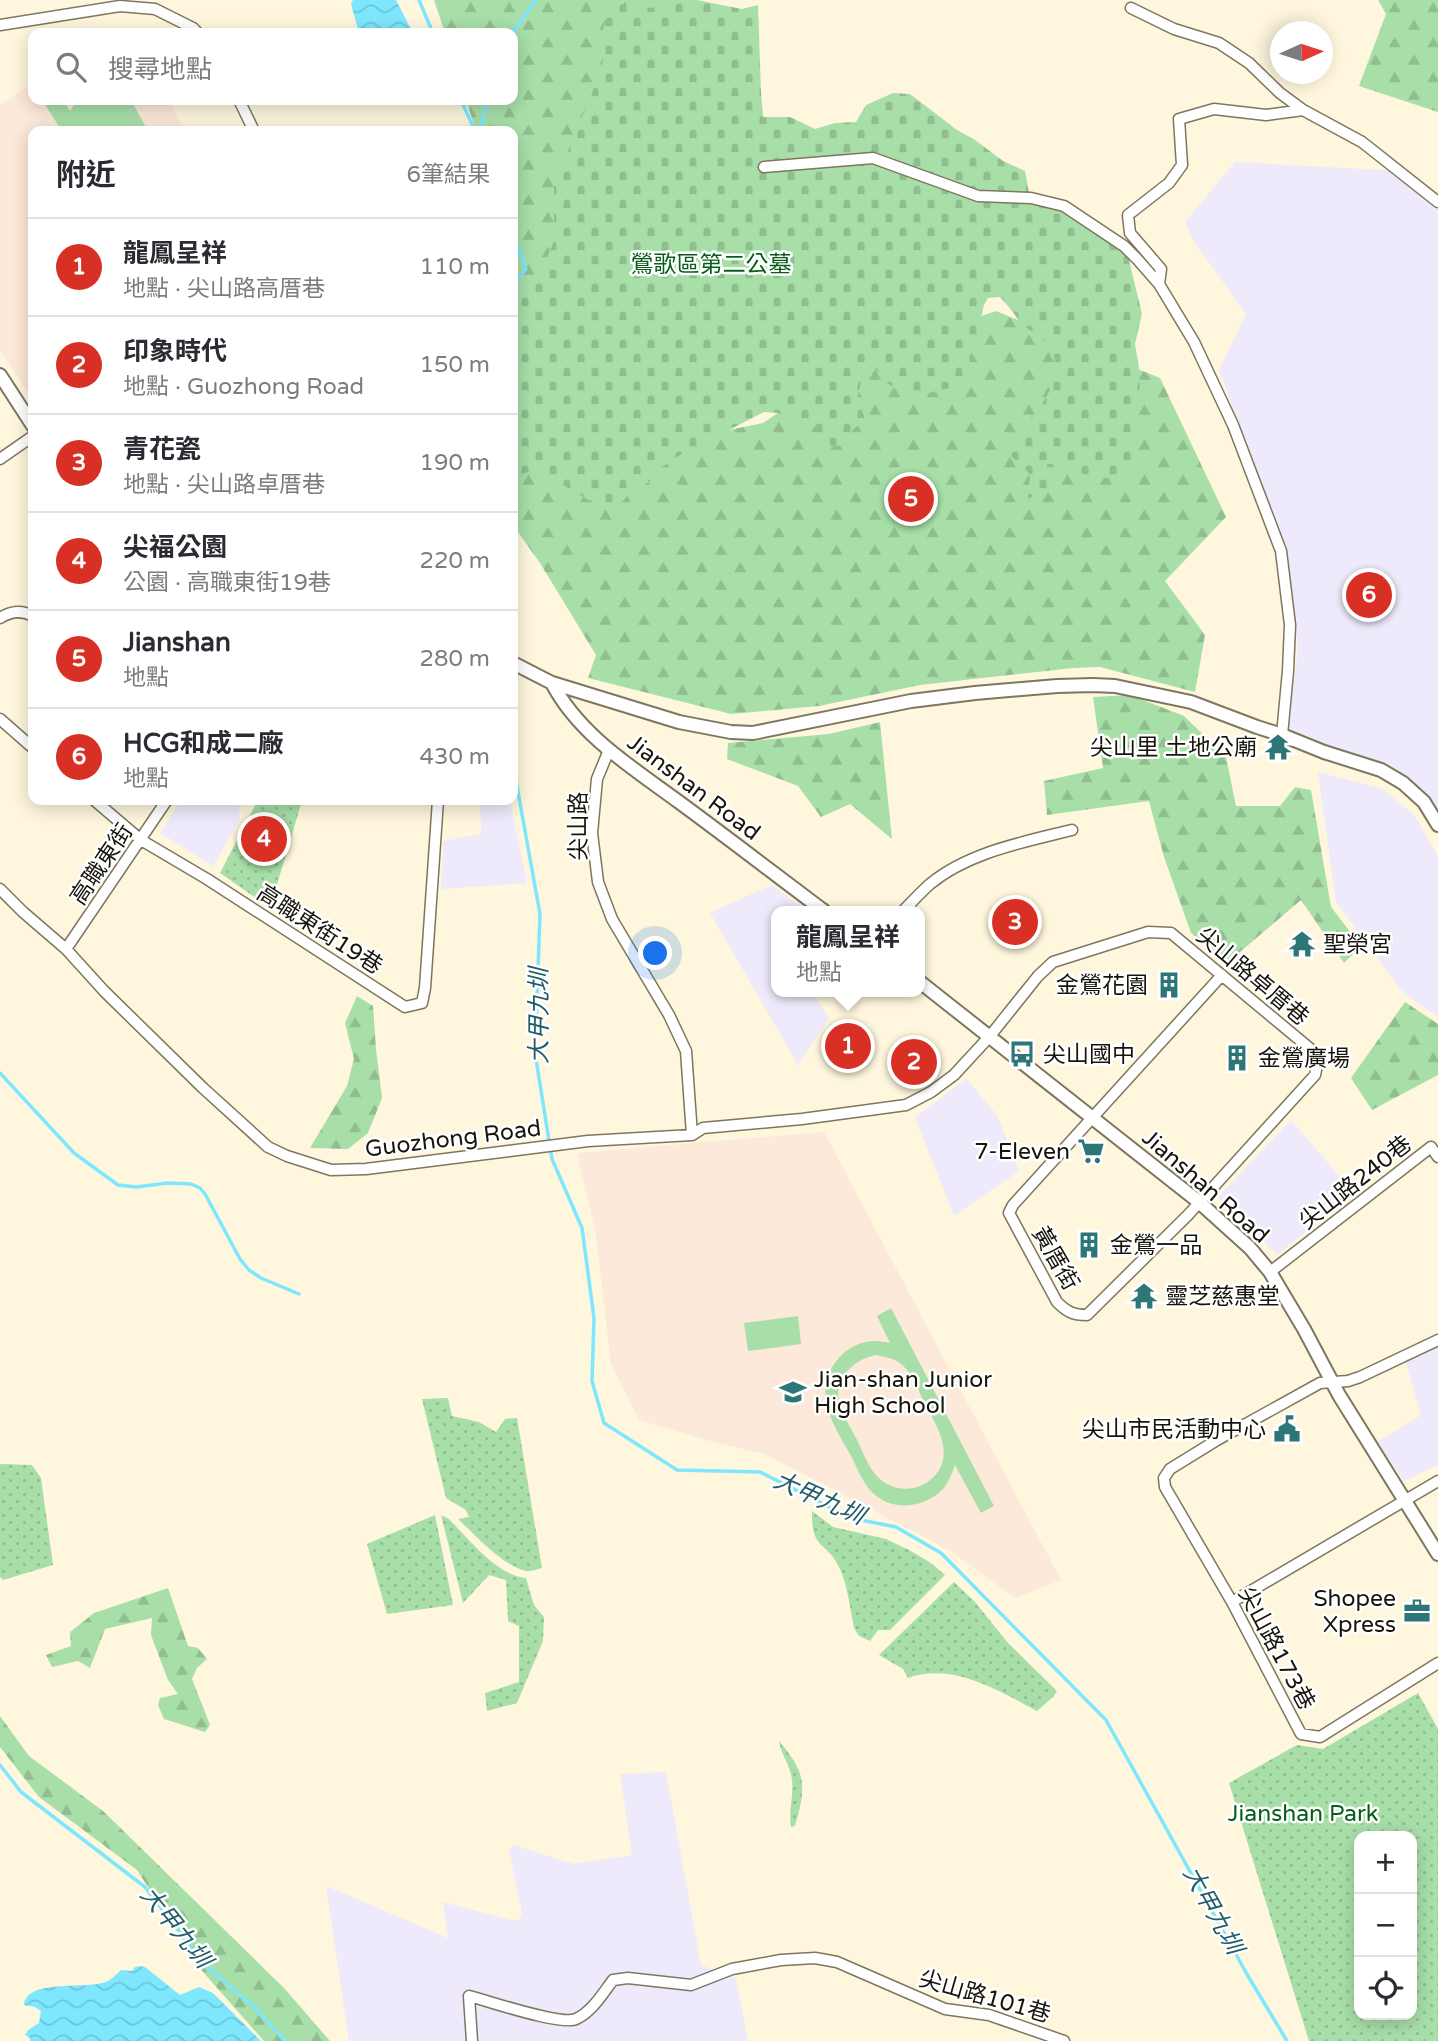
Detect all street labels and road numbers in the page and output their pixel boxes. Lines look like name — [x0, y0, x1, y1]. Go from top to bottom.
street label: Jianshan Road — [621, 729, 765, 847]
street label: 尖山路 — [565, 792, 593, 861]
street label: 高職東街 — [64, 819, 139, 911]
street label: 高職東街19巷 — [251, 879, 387, 981]
street label: 尖山路卓厝巷 — [1191, 922, 1314, 1032]
street label: Guozhong Road — [363, 1114, 543, 1164]
street label: Jianshan Road — [1136, 1124, 1275, 1250]
street label: 尖山路240巷 — [1294, 1130, 1418, 1235]
street label: 黃厝街 — [1026, 1222, 1085, 1295]
street label: 尖山路173巷 — [1232, 1582, 1320, 1715]
street label: 尖山路101巷 — [916, 1965, 1054, 2029]

